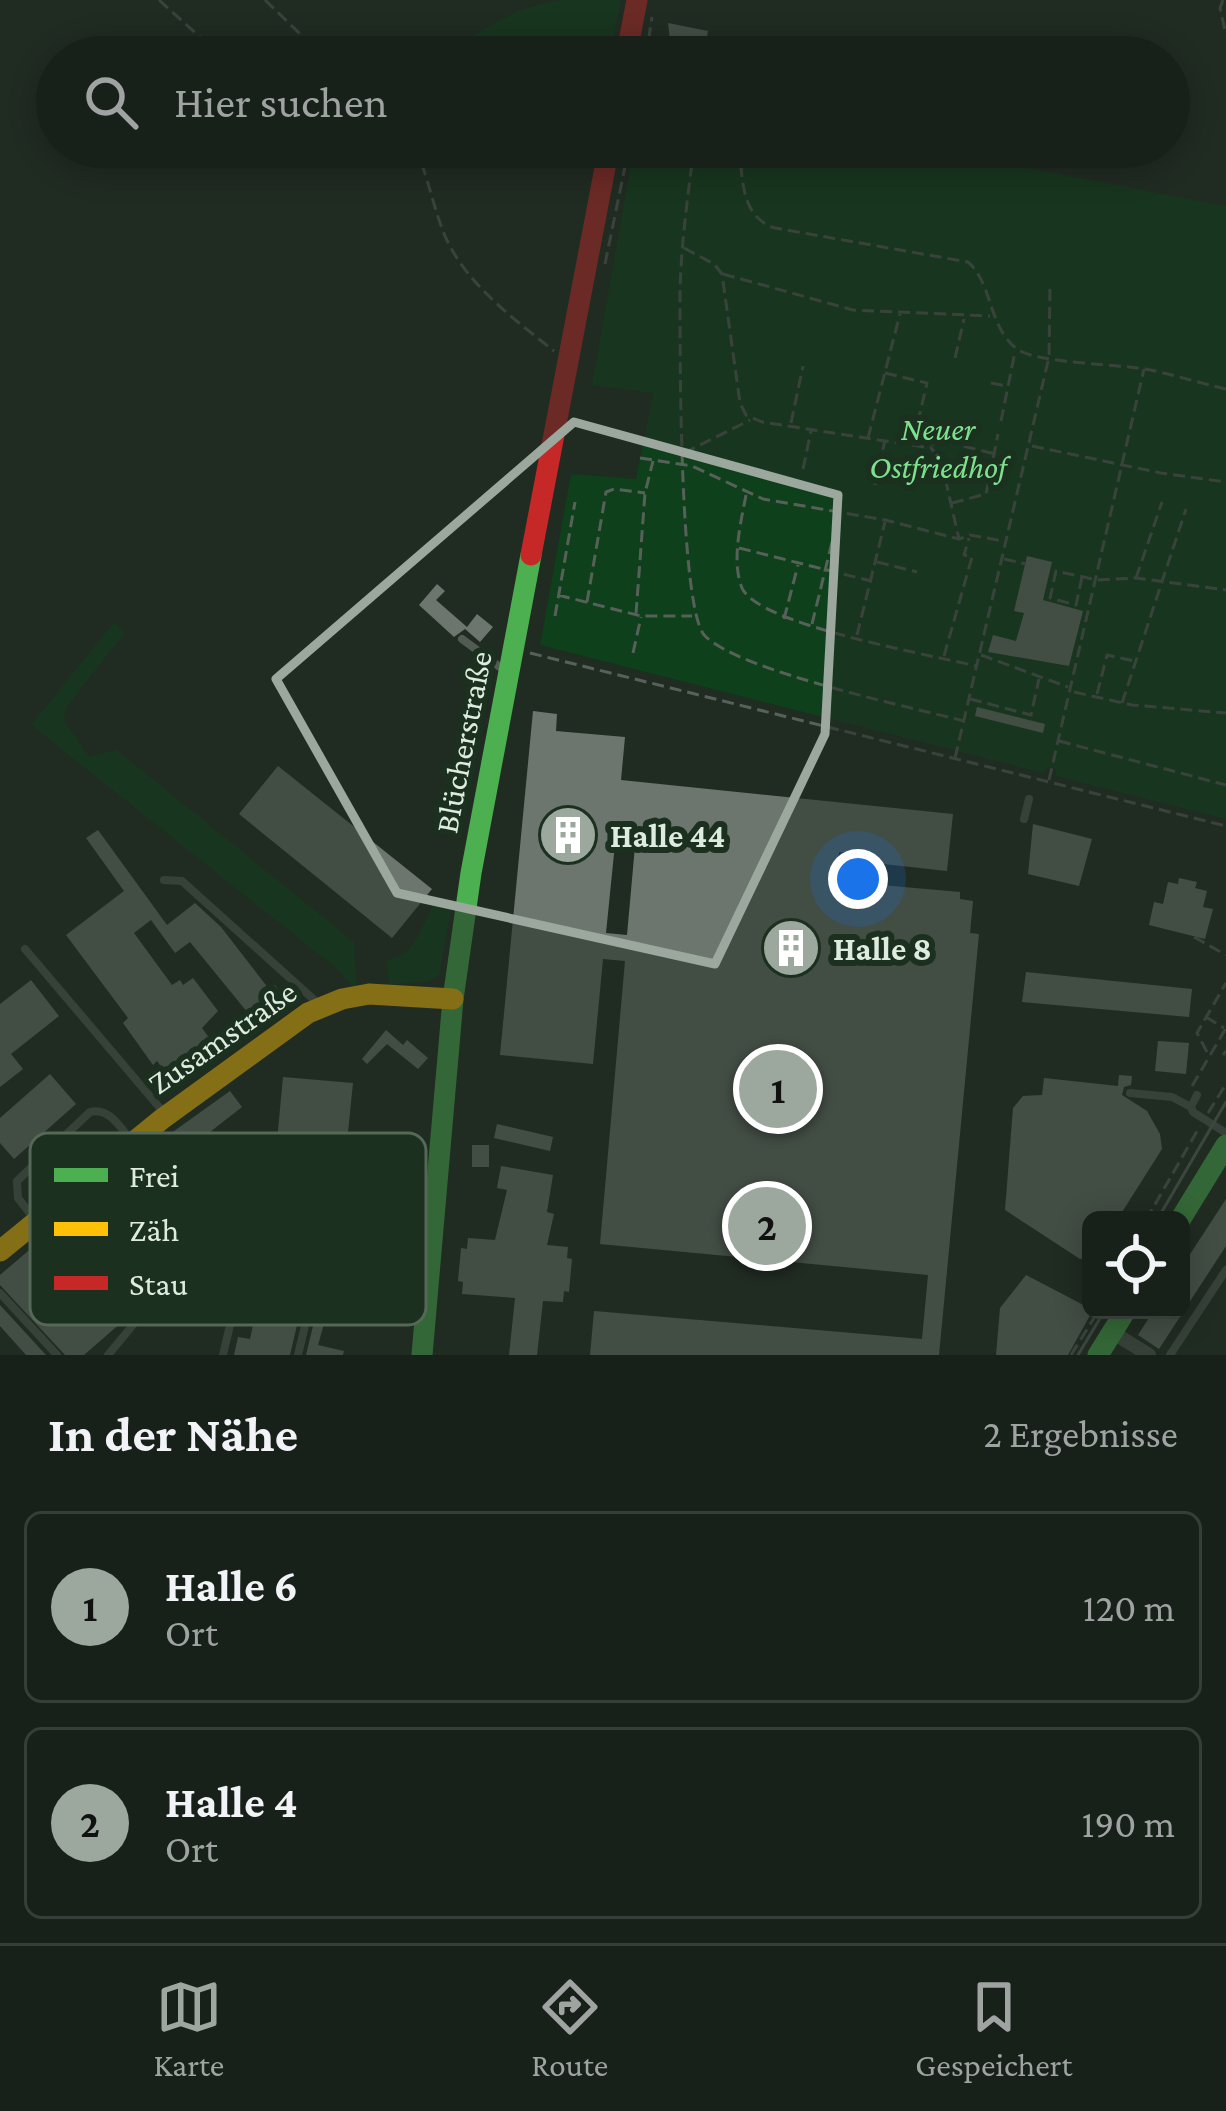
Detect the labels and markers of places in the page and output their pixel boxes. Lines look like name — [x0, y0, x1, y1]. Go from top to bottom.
building icon: Halle 44 — [537, 804, 599, 866]
place label: Halle 44 — [610, 817, 725, 854]
building icon: Halle 8 — [760, 917, 822, 979]
place label: Halle 8 — [833, 930, 932, 967]
pin: 1 — [739, 1044, 817, 1134]
pin: 2 — [728, 1181, 806, 1271]

